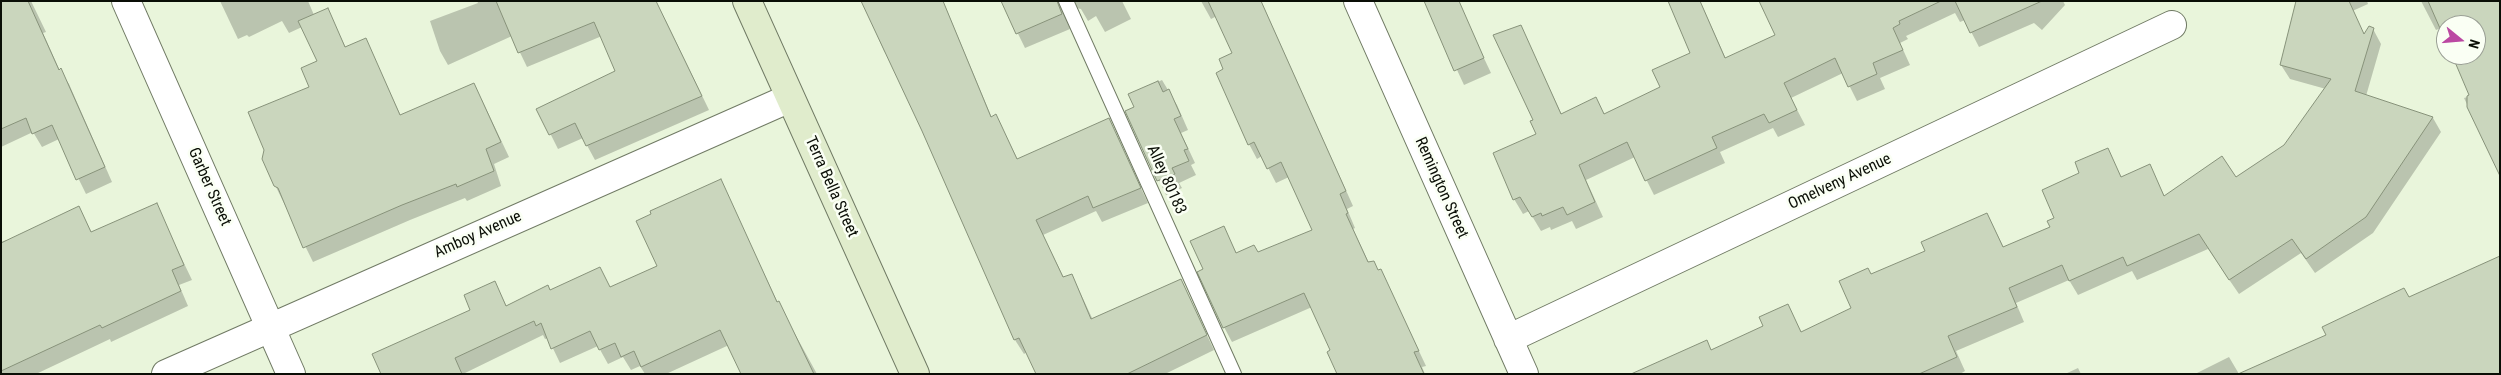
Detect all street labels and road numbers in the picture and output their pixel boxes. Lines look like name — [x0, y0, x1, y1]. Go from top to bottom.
street label: Terra Bella Street — [800, 134, 862, 240]
street label: Remington Street — [1410, 134, 1472, 242]
street label: Alley 80183 — [1142, 142, 1190, 218]
street label: Garber Street — [183, 145, 235, 229]
street label: Omelveny Avenue — [1786, 150, 1894, 214]
street label: Amboy Avenue — [431, 207, 525, 263]

